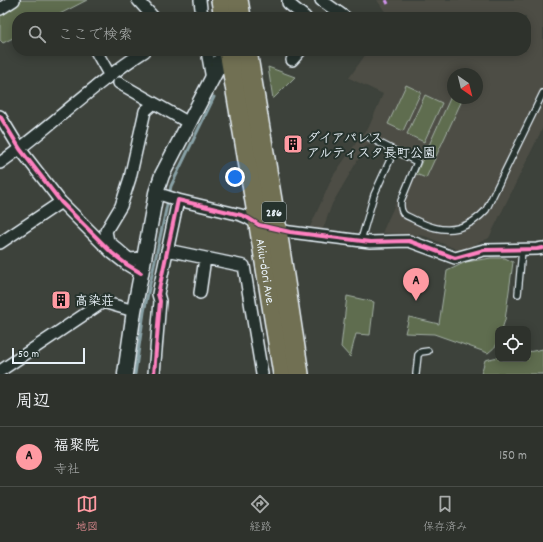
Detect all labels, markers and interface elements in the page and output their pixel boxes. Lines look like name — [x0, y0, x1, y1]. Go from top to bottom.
search box — [12, 12, 531, 56]
icon: search — [26, 23, 48, 45]
text: ここで検索 — [58, 25, 133, 47]
north arrow — [447, 68, 483, 104]
place label: ダイアパレス アルティスタ長町公園 — [307, 130, 436, 164]
building icon: ダイアパレス アルティスタ長町公園 — [282, 133, 304, 155]
your location — [225, 167, 245, 187]
road number: 286 — [262, 202, 286, 222]
street label: Akiu-dori Ave. — [249, 237, 279, 307]
pin: A — [403, 268, 429, 301]
building icon: 高染荘 — [50, 289, 72, 311]
place label: 高染荘 — [75, 293, 114, 312]
map controls — [495, 326, 531, 362]
button: locate — [495, 326, 531, 362]
scale bar — [12, 346, 85, 365]
text: 50 m — [18, 347, 39, 363]
text: 周辺 — [16, 391, 50, 415]
text: 福聚院 — [54, 436, 99, 458]
text: A — [25, 447, 33, 466]
text: 150 m — [499, 447, 527, 466]
text: 寺社 — [54, 461, 80, 480]
tab: 地図 — [76, 493, 98, 536]
tab: 経路 — [249, 493, 271, 536]
tab: 保存済み — [423, 493, 467, 536]

